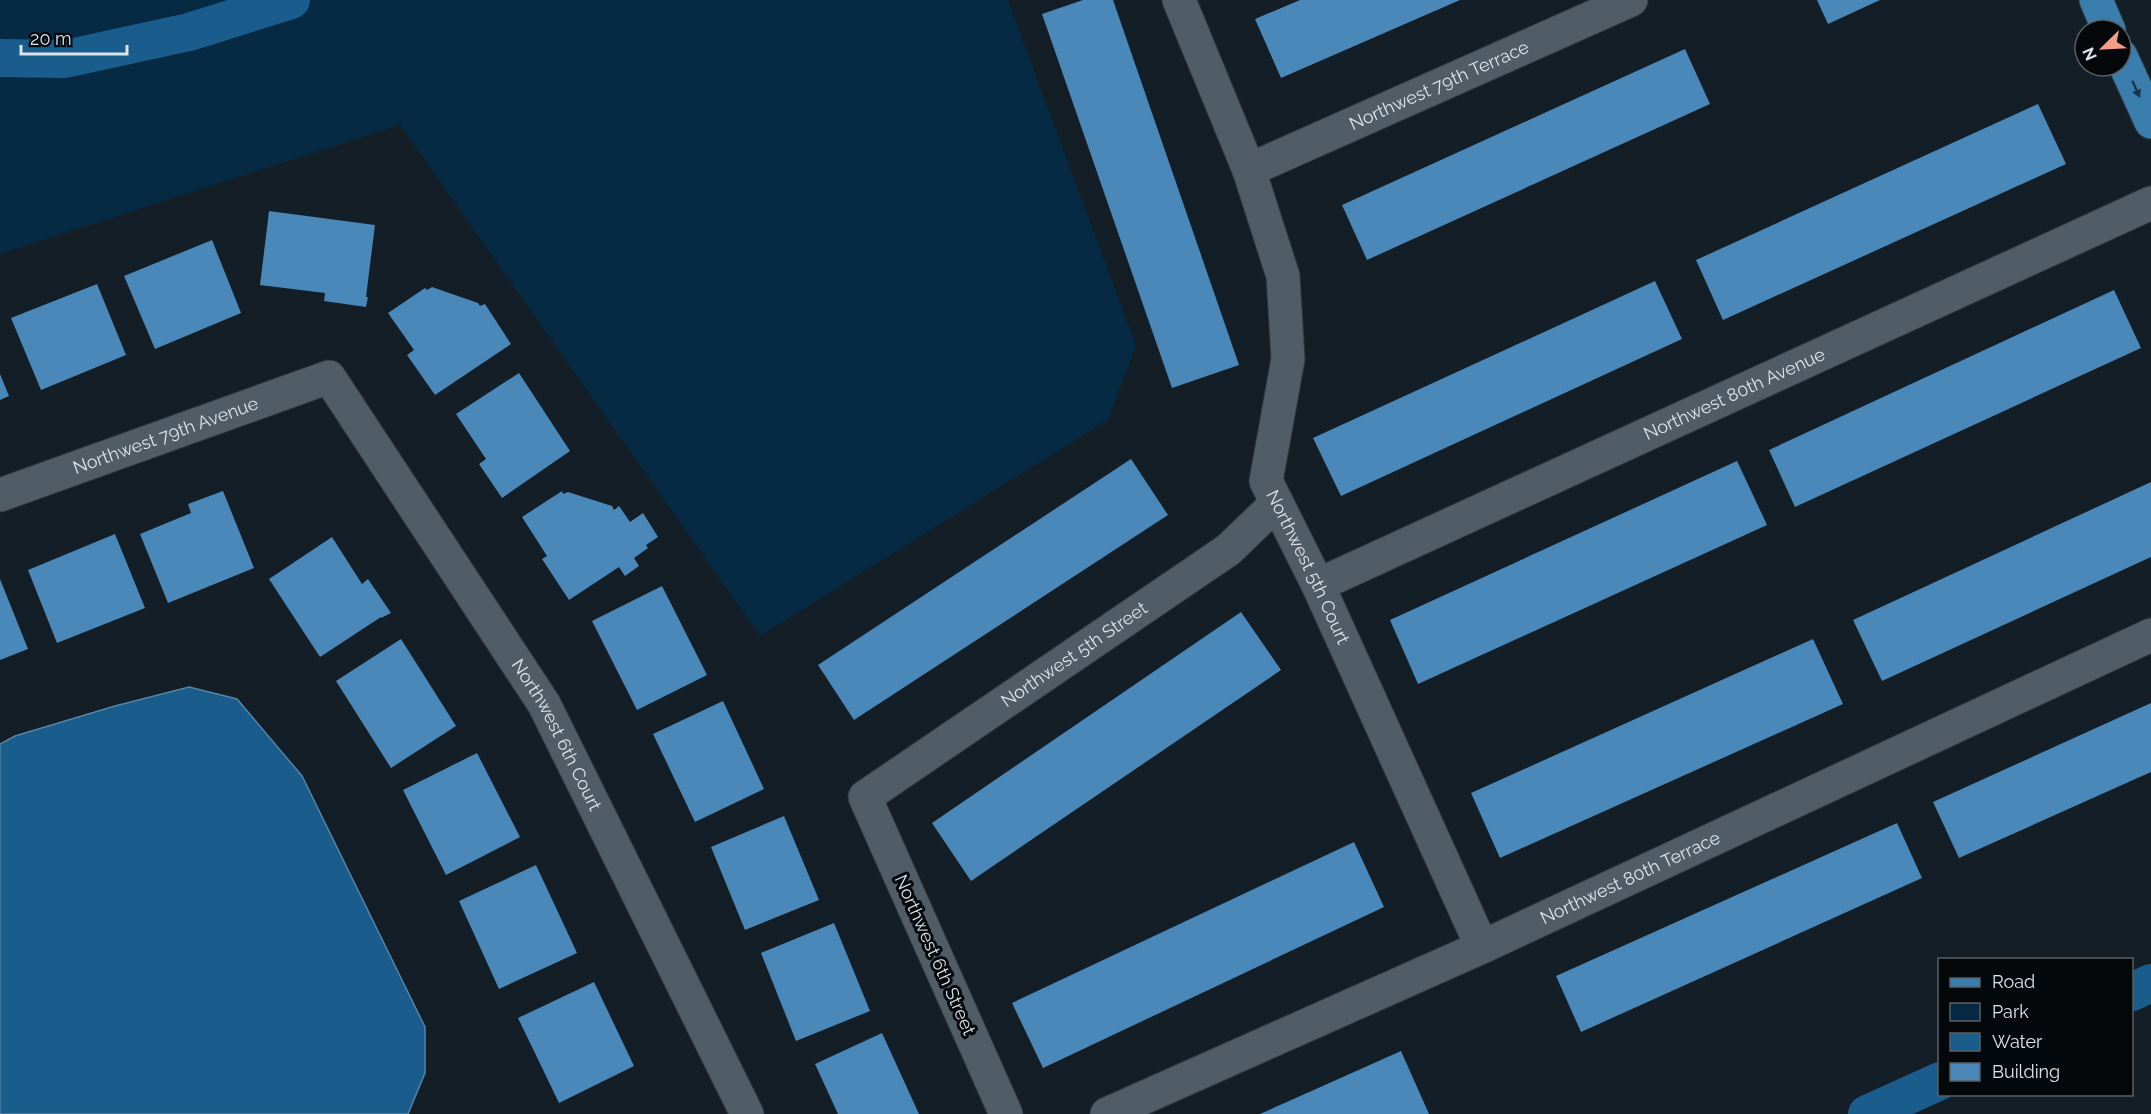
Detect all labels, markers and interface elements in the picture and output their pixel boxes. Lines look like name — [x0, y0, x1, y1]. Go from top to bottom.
scale bar — [21, 18, 128, 56]
north arrow — [2073, 18, 2133, 78]
text: 20 m — [30, 28, 72, 49]
street label: Northwest 79th Terrace — [1346, 36, 1532, 134]
text: N — [2079, 44, 2101, 63]
one-way arrow — [2131, 80, 2141, 98]
street label: Northwest 80th Avenue — [1640, 343, 1828, 444]
street label: Northwest 79th Avenue — [70, 392, 261, 478]
street label: Northwest 5th Court — [1262, 486, 1354, 647]
street label: Northwest 5th Street — [997, 597, 1151, 711]
street label: Northwest 6th Court — [507, 655, 606, 814]
street label: Northwest 80th Terrace — [1537, 826, 1724, 928]
street label: Northwest 6th Street — [891, 871, 980, 1038]
legend — [1938, 958, 2133, 1096]
text: Road — [1992, 971, 2035, 992]
text: Park — [1992, 1001, 2029, 1022]
text: Water — [1992, 1031, 2043, 1052]
text: Building — [1992, 1061, 2060, 1082]

